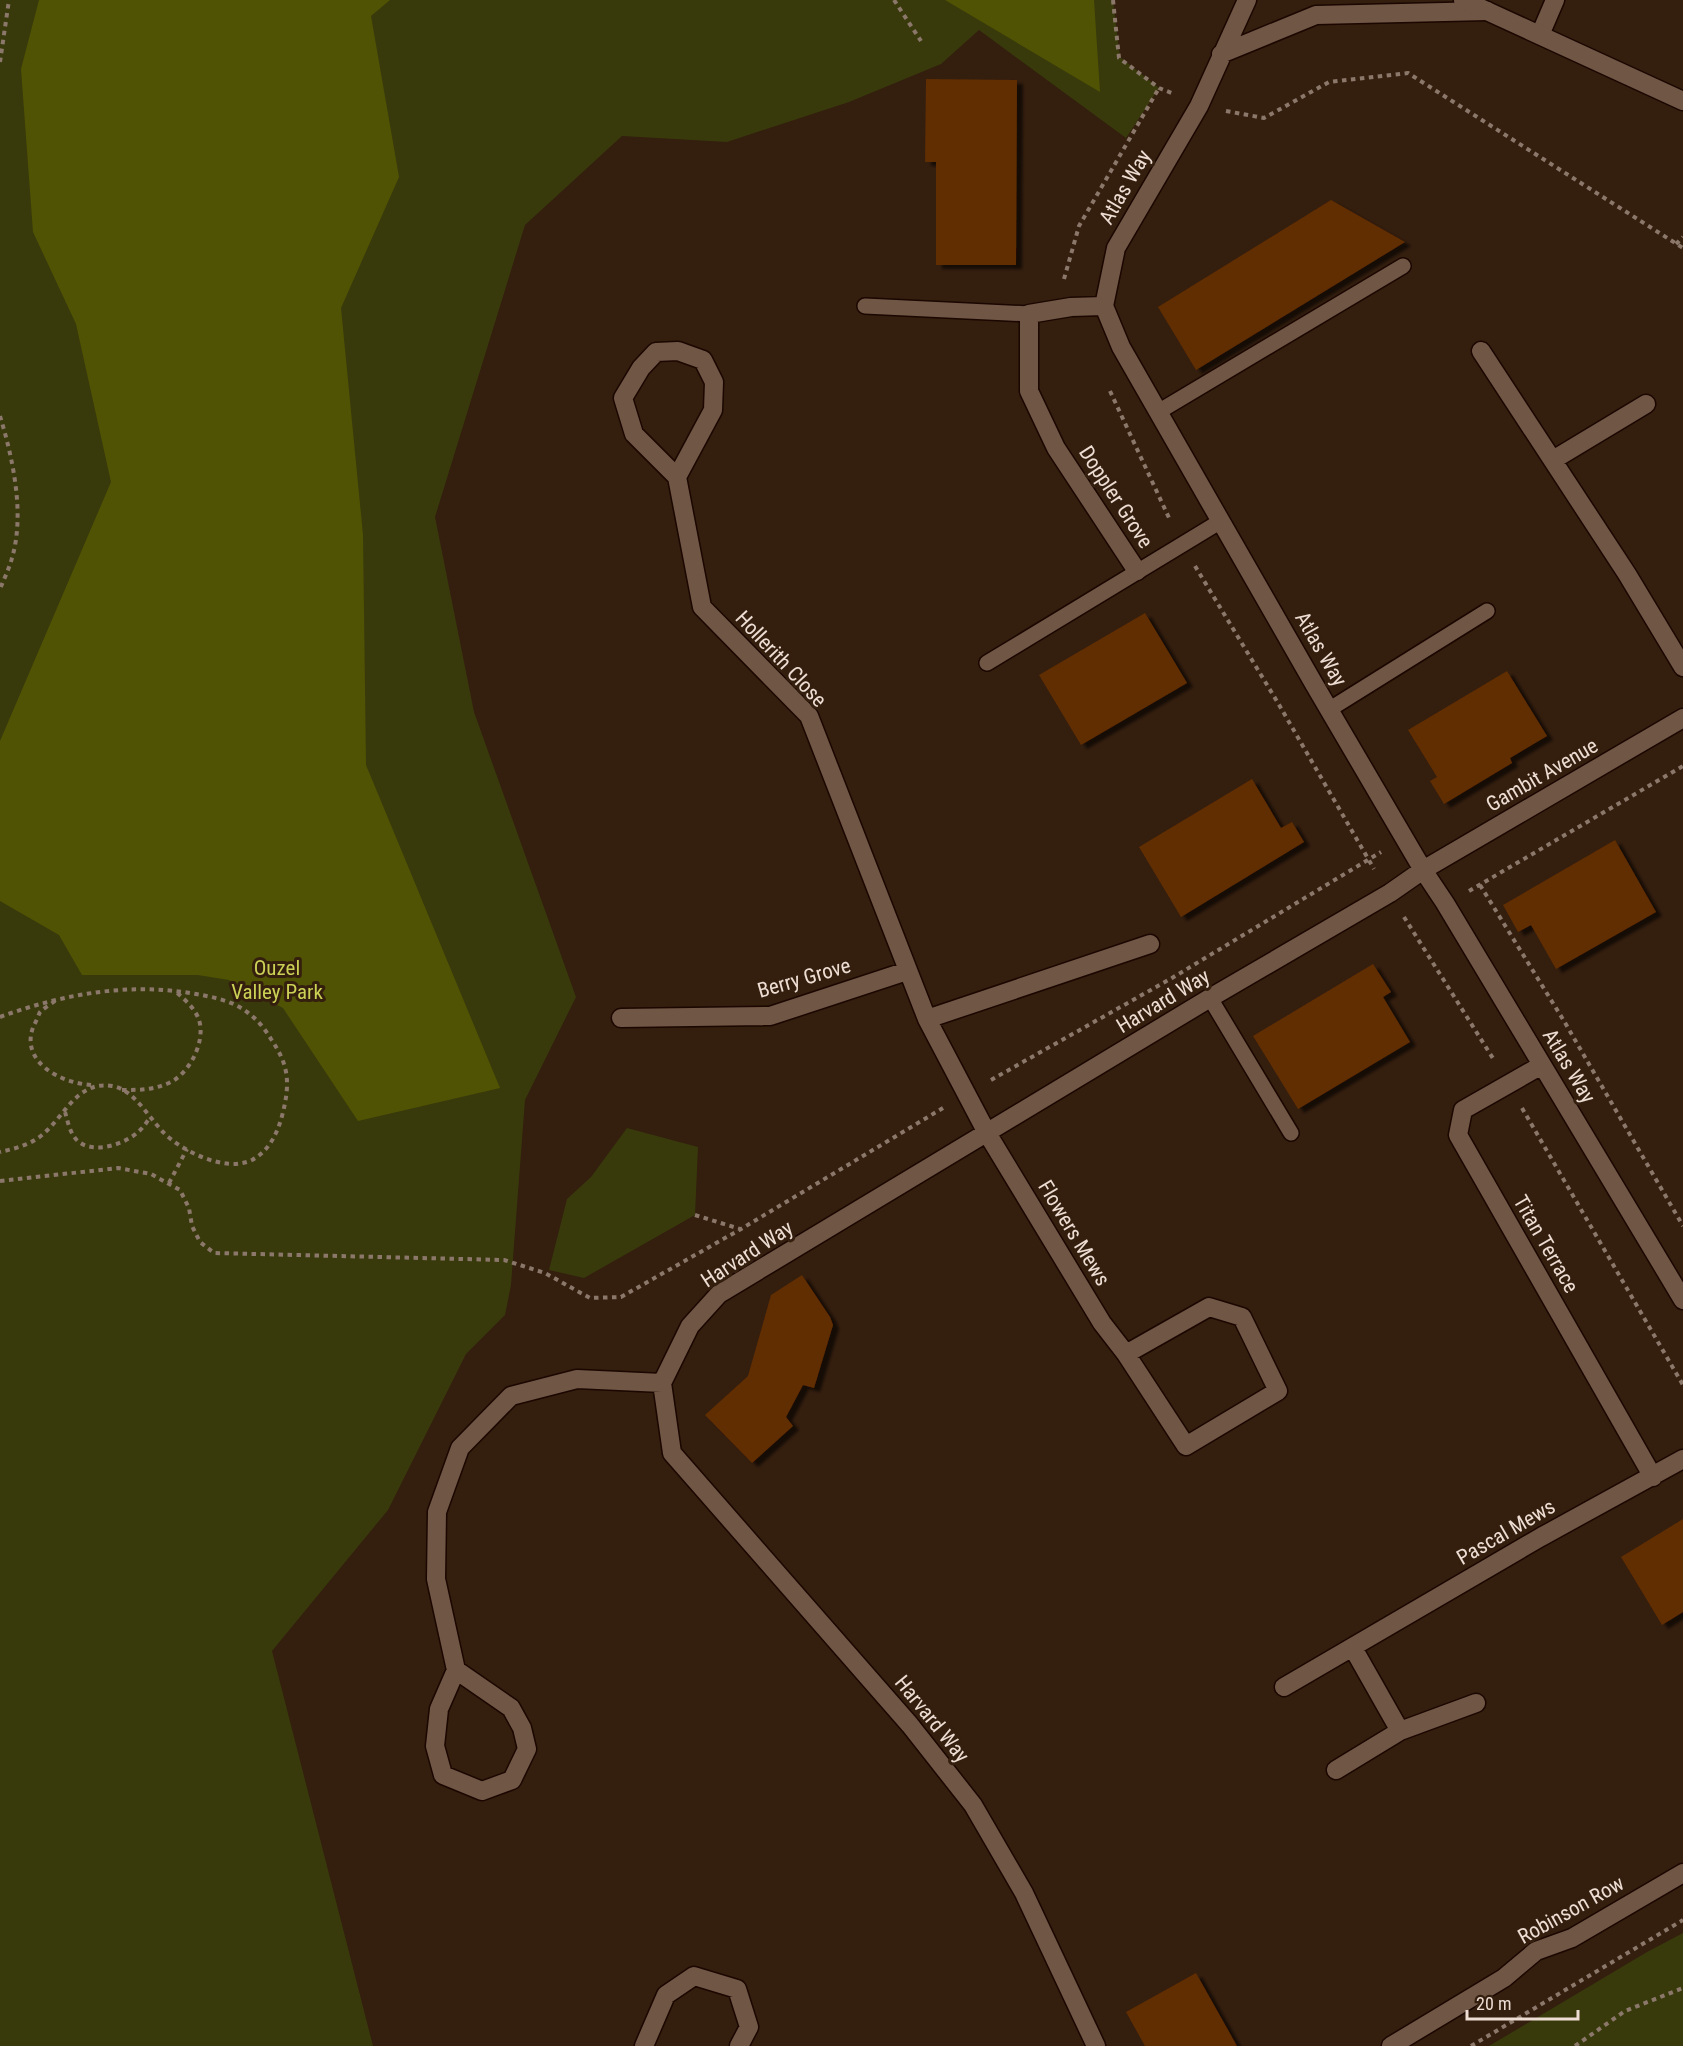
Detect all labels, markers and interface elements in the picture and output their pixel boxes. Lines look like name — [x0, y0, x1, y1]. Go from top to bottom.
street label: Atlas Way — [1094, 145, 1156, 228]
street label: Doppler Grove — [1074, 441, 1158, 553]
street label: Hollerith Close — [731, 606, 832, 712]
street label: Atlas Way — [1290, 608, 1352, 691]
street label: Gambit Avenue — [1482, 733, 1602, 817]
street label: Berry Grove — [755, 953, 853, 1003]
park label: Ouzel Valley Park — [231, 956, 323, 1004]
street label: Harvard Way — [1112, 964, 1214, 1038]
street label: Atlas Way — [1538, 1025, 1600, 1107]
street label: Flowers Mews — [1033, 1176, 1115, 1290]
street label: Titan Terrace — [1509, 1191, 1584, 1297]
street label: Harvard Way — [697, 1215, 797, 1292]
street label: Pascal Mews — [1453, 1494, 1559, 1570]
street label: Harvard Way — [890, 1671, 974, 1767]
street label: Robinson Row — [1514, 1871, 1628, 1949]
scale bar — [1467, 1983, 1578, 2021]
text: 20 m — [1476, 1993, 1511, 2014]

